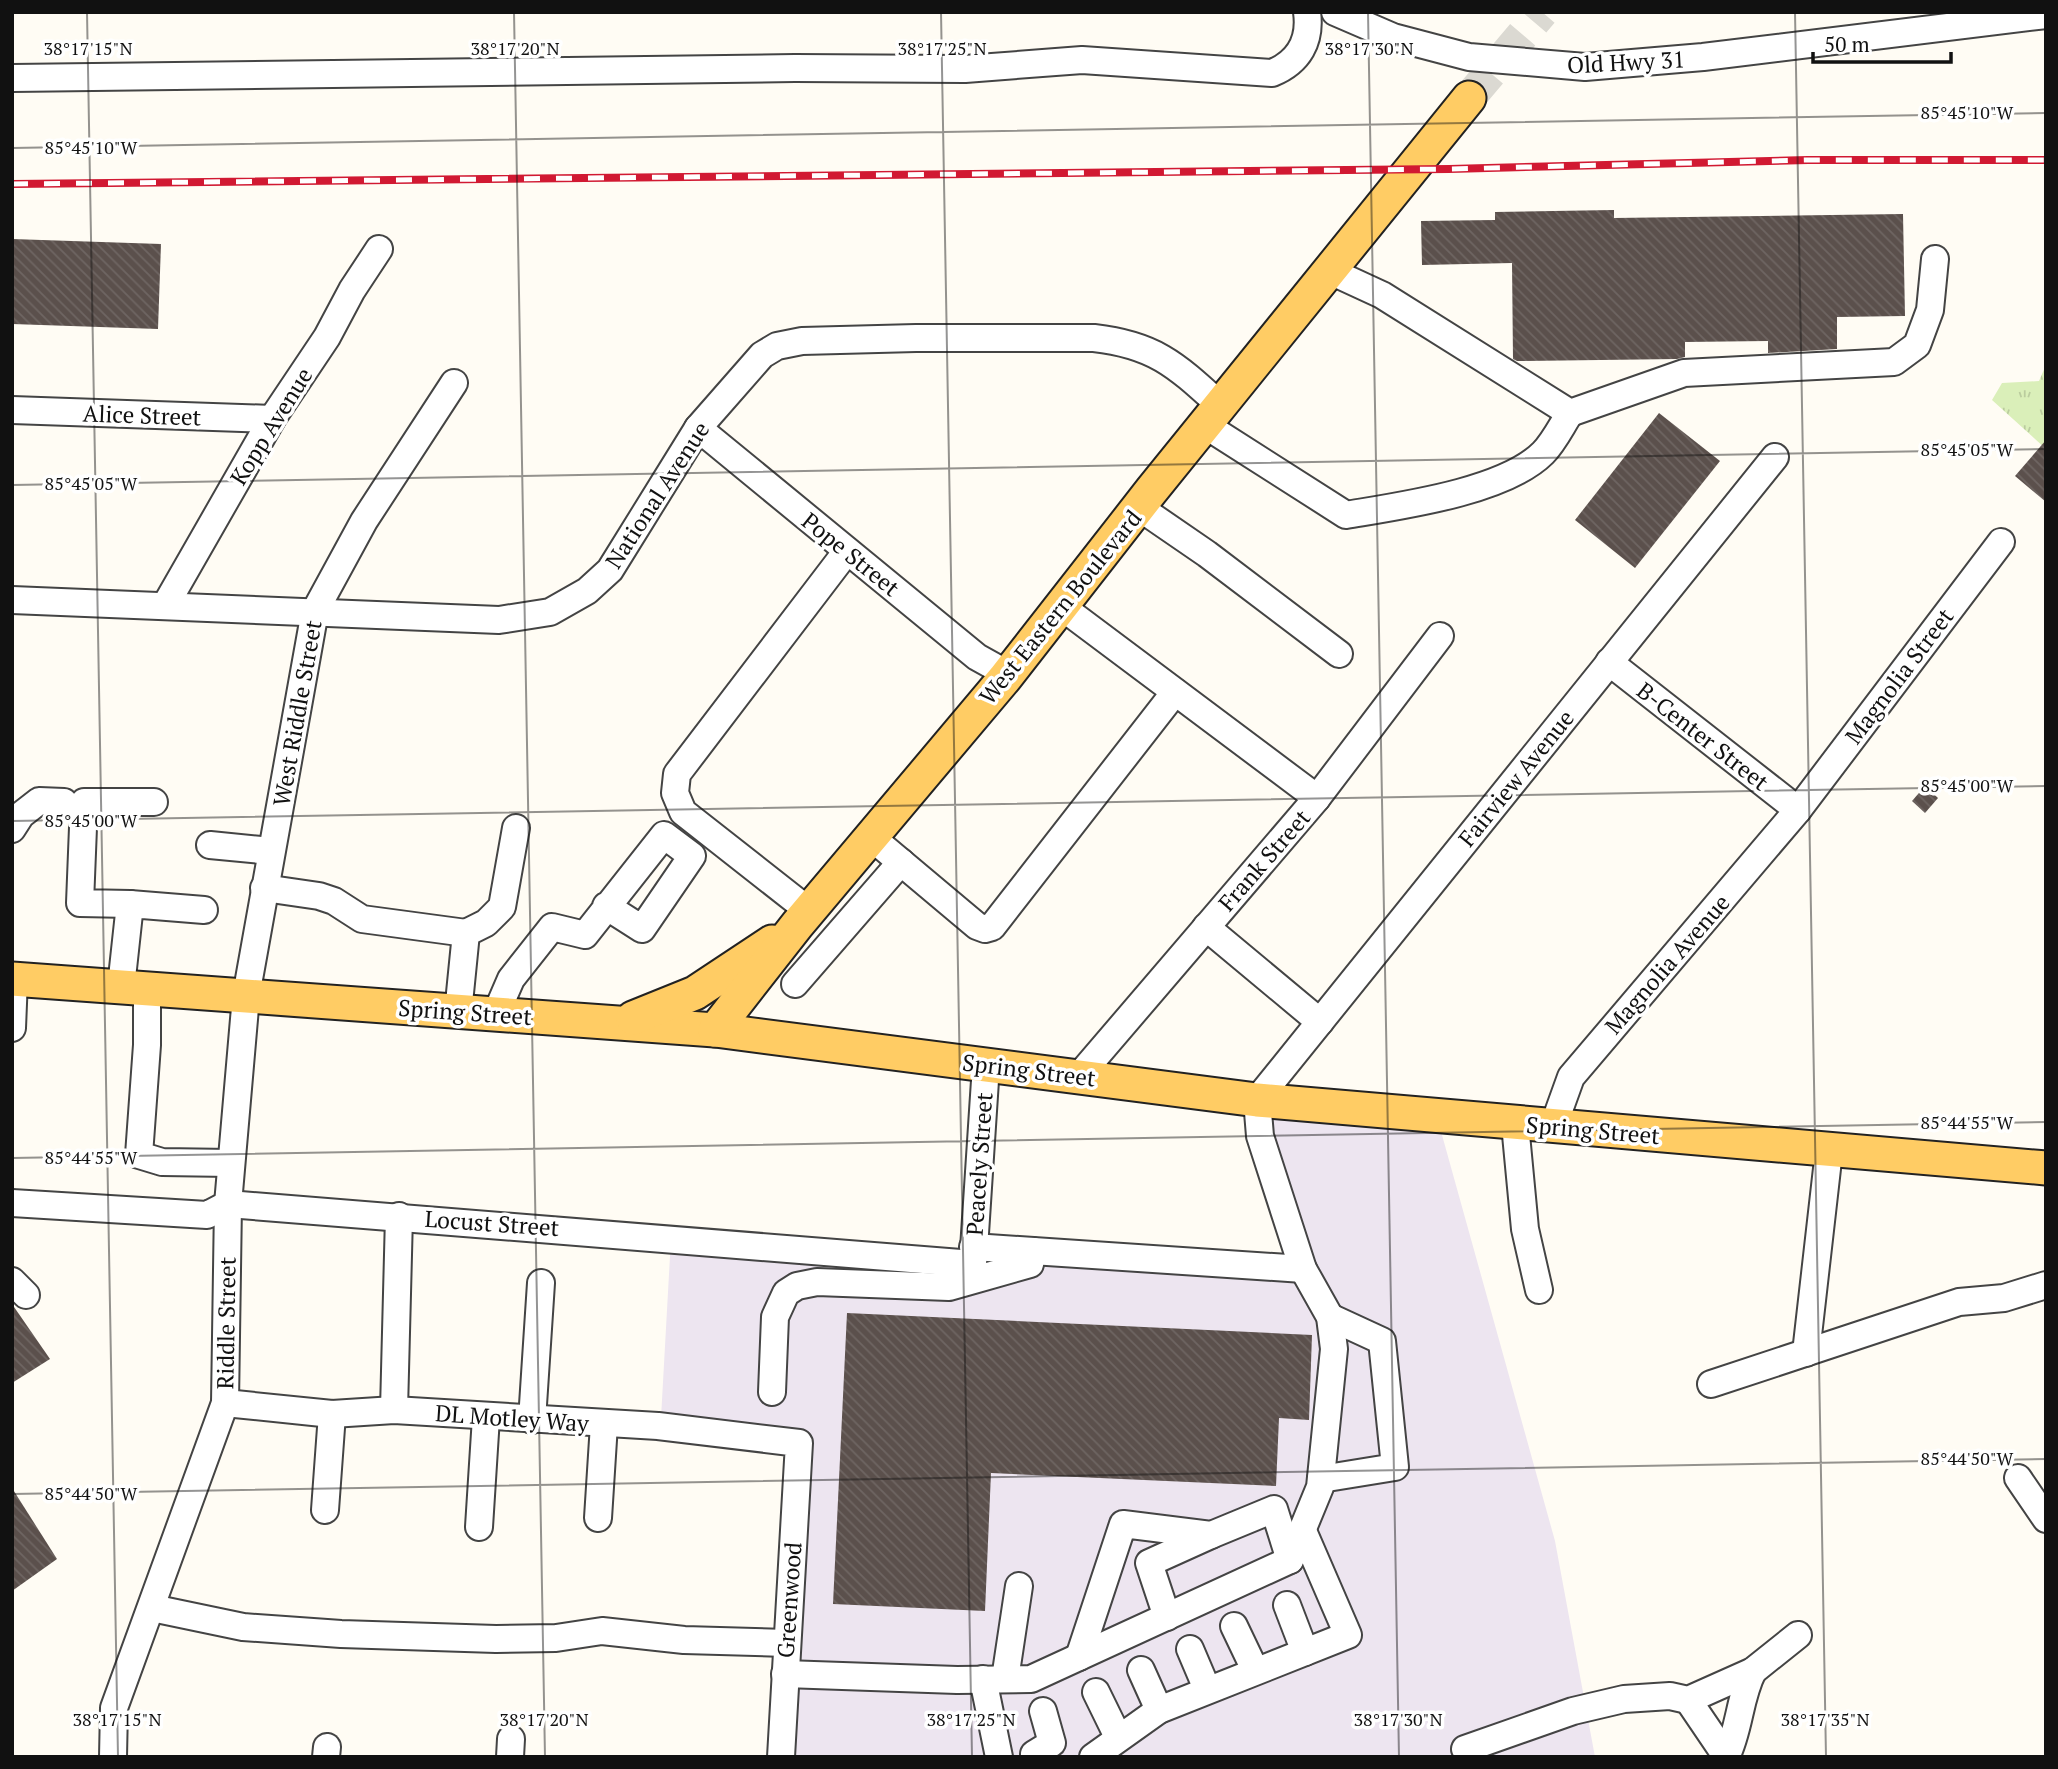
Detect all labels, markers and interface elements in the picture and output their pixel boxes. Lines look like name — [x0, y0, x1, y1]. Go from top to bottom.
scale bar — [1813, 21, 1951, 65]
text: 50 m — [1824, 30, 1870, 58]
text: 38°17'15"N — [43, 36, 133, 60]
text: 38°17'20"N — [470, 36, 560, 60]
text: 38°17'25"N — [897, 36, 987, 60]
text: 38°17'30"N — [1324, 36, 1414, 60]
street label: Old Hwy 31 — [1566, 43, 1686, 81]
text: 85°45'10"W — [1921, 100, 2014, 124]
text: 85°45'10"W — [45, 135, 138, 159]
street label: Kopp Avenue — [223, 361, 319, 491]
street label: Alice Street — [82, 397, 202, 433]
street label: National Avenue — [598, 416, 716, 574]
text: 85°45'05"W — [1921, 437, 2014, 461]
text: 85°45'05"W — [45, 471, 138, 495]
street label: West Eastern Boulevard — [972, 503, 1148, 711]
street label: Pope Street — [796, 505, 907, 603]
street label: Magnolia Street — [1838, 601, 1961, 750]
street label: West Riddle Street — [265, 617, 329, 808]
street label: B-Center Street — [1631, 675, 1776, 798]
street label: Fairview Avenue — [1451, 703, 1581, 853]
text: 85°45'00"W — [1921, 773, 2014, 797]
street label: Frank Street — [1211, 802, 1317, 918]
text: 85°45'00"W — [45, 808, 138, 832]
street label: Magnolia Avenue — [1598, 887, 1736, 1041]
street label: Spring Street — [397, 992, 533, 1032]
street label: Spring Street — [961, 1046, 1098, 1094]
street label: Peacely Street — [959, 1091, 1000, 1237]
street label: Spring Street — [1525, 1109, 1661, 1151]
text: 85°44'55"W — [1921, 1110, 2014, 1134]
text: 85°44'55"W — [45, 1145, 138, 1169]
street label: Locust Street — [424, 1203, 561, 1243]
street label: Riddle Street — [209, 1256, 243, 1390]
street label: DL Motley Way — [434, 1397, 590, 1439]
text: 85°44'50"W — [1921, 1446, 2014, 1470]
text: 85°44'50"W — [45, 1481, 138, 1505]
street label: Greenwood — [769, 1541, 809, 1659]
text: 38°17'15"N — [72, 1707, 162, 1731]
text: 38°17'20"N — [499, 1707, 589, 1731]
text: 38°17'25"N — [926, 1707, 1016, 1731]
text: 38°17'30"N — [1353, 1707, 1443, 1731]
text: 38°17'35"N — [1780, 1707, 1870, 1731]

